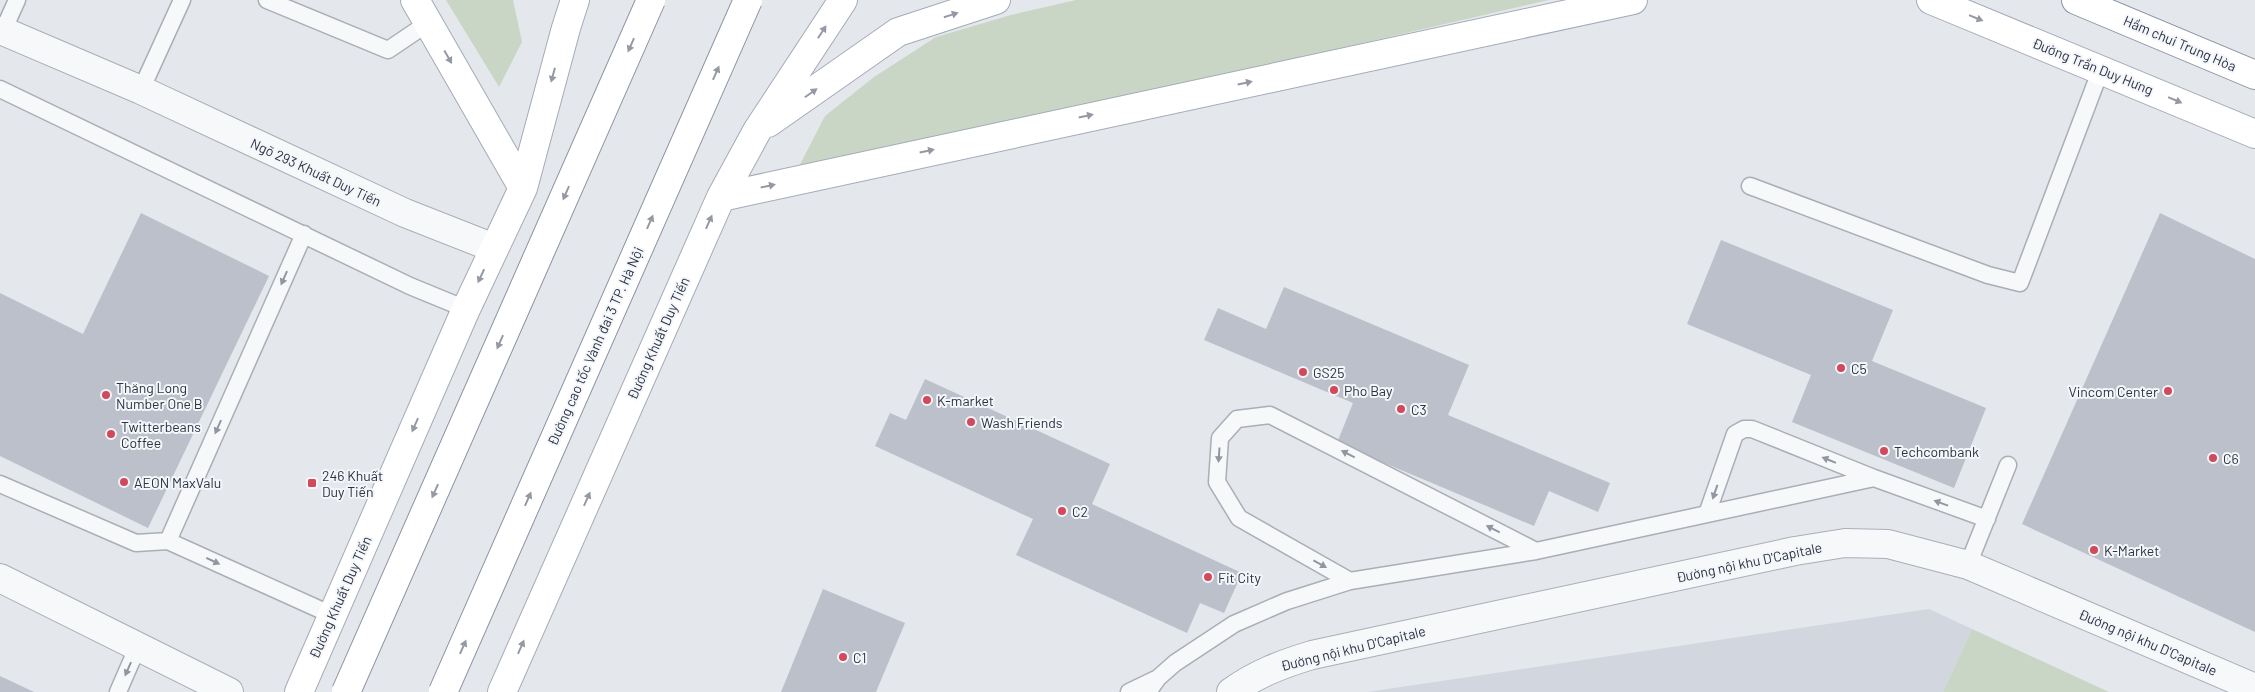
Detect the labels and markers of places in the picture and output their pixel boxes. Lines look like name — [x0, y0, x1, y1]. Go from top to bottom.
place label: C5 — [1851, 360, 1867, 377]
marker: C5 — [1835, 362, 1847, 374]
place label: GS25 — [1313, 364, 1344, 381]
marker: GS25 — [1297, 366, 1309, 378]
place label: Thăng Long Number One B — [116, 379, 203, 412]
place label: Pho Bay — [1344, 382, 1393, 399]
place label: Vincom Center — [2069, 383, 2158, 400]
marker: Pho Bay — [1328, 384, 1340, 396]
marker: Vincom Center — [2162, 385, 2174, 397]
marker: Thăng Long Number One B — [100, 389, 112, 401]
place label: K-market — [937, 392, 994, 409]
marker: K-market — [921, 394, 933, 406]
place label: C3 — [1411, 401, 1427, 418]
marker: C3 — [1395, 403, 1407, 415]
place label: Wash Friends — [981, 414, 1063, 431]
marker: Wash Friends — [965, 416, 977, 428]
place label: Twitterbeans Coffee — [121, 418, 201, 451]
marker: Twitterbeans Coffee — [105, 428, 117, 440]
place label: Techcombank — [1894, 443, 1979, 460]
marker: Techcombank — [1878, 445, 1890, 457]
place label: C6 — [2223, 450, 2239, 467]
marker: C6 — [2207, 452, 2219, 464]
place label: 246 Khuất Duy Tiến — [322, 467, 383, 500]
place label: AEON MaxValu — [134, 474, 221, 491]
marker: AEON MaxValu — [118, 476, 130, 488]
marker: 246 Khuất Duy Tiến — [306, 477, 318, 489]
place label: C2 — [1072, 503, 1088, 520]
marker: C2 — [1056, 505, 1068, 517]
place label: K-Market — [2104, 542, 2159, 559]
marker: K-Market — [2088, 544, 2100, 556]
place label: Fit City — [1218, 569, 1262, 586]
marker: Fit City — [1202, 571, 1214, 583]
place label: C1 — [853, 649, 866, 666]
marker: C1 — [837, 651, 849, 663]

